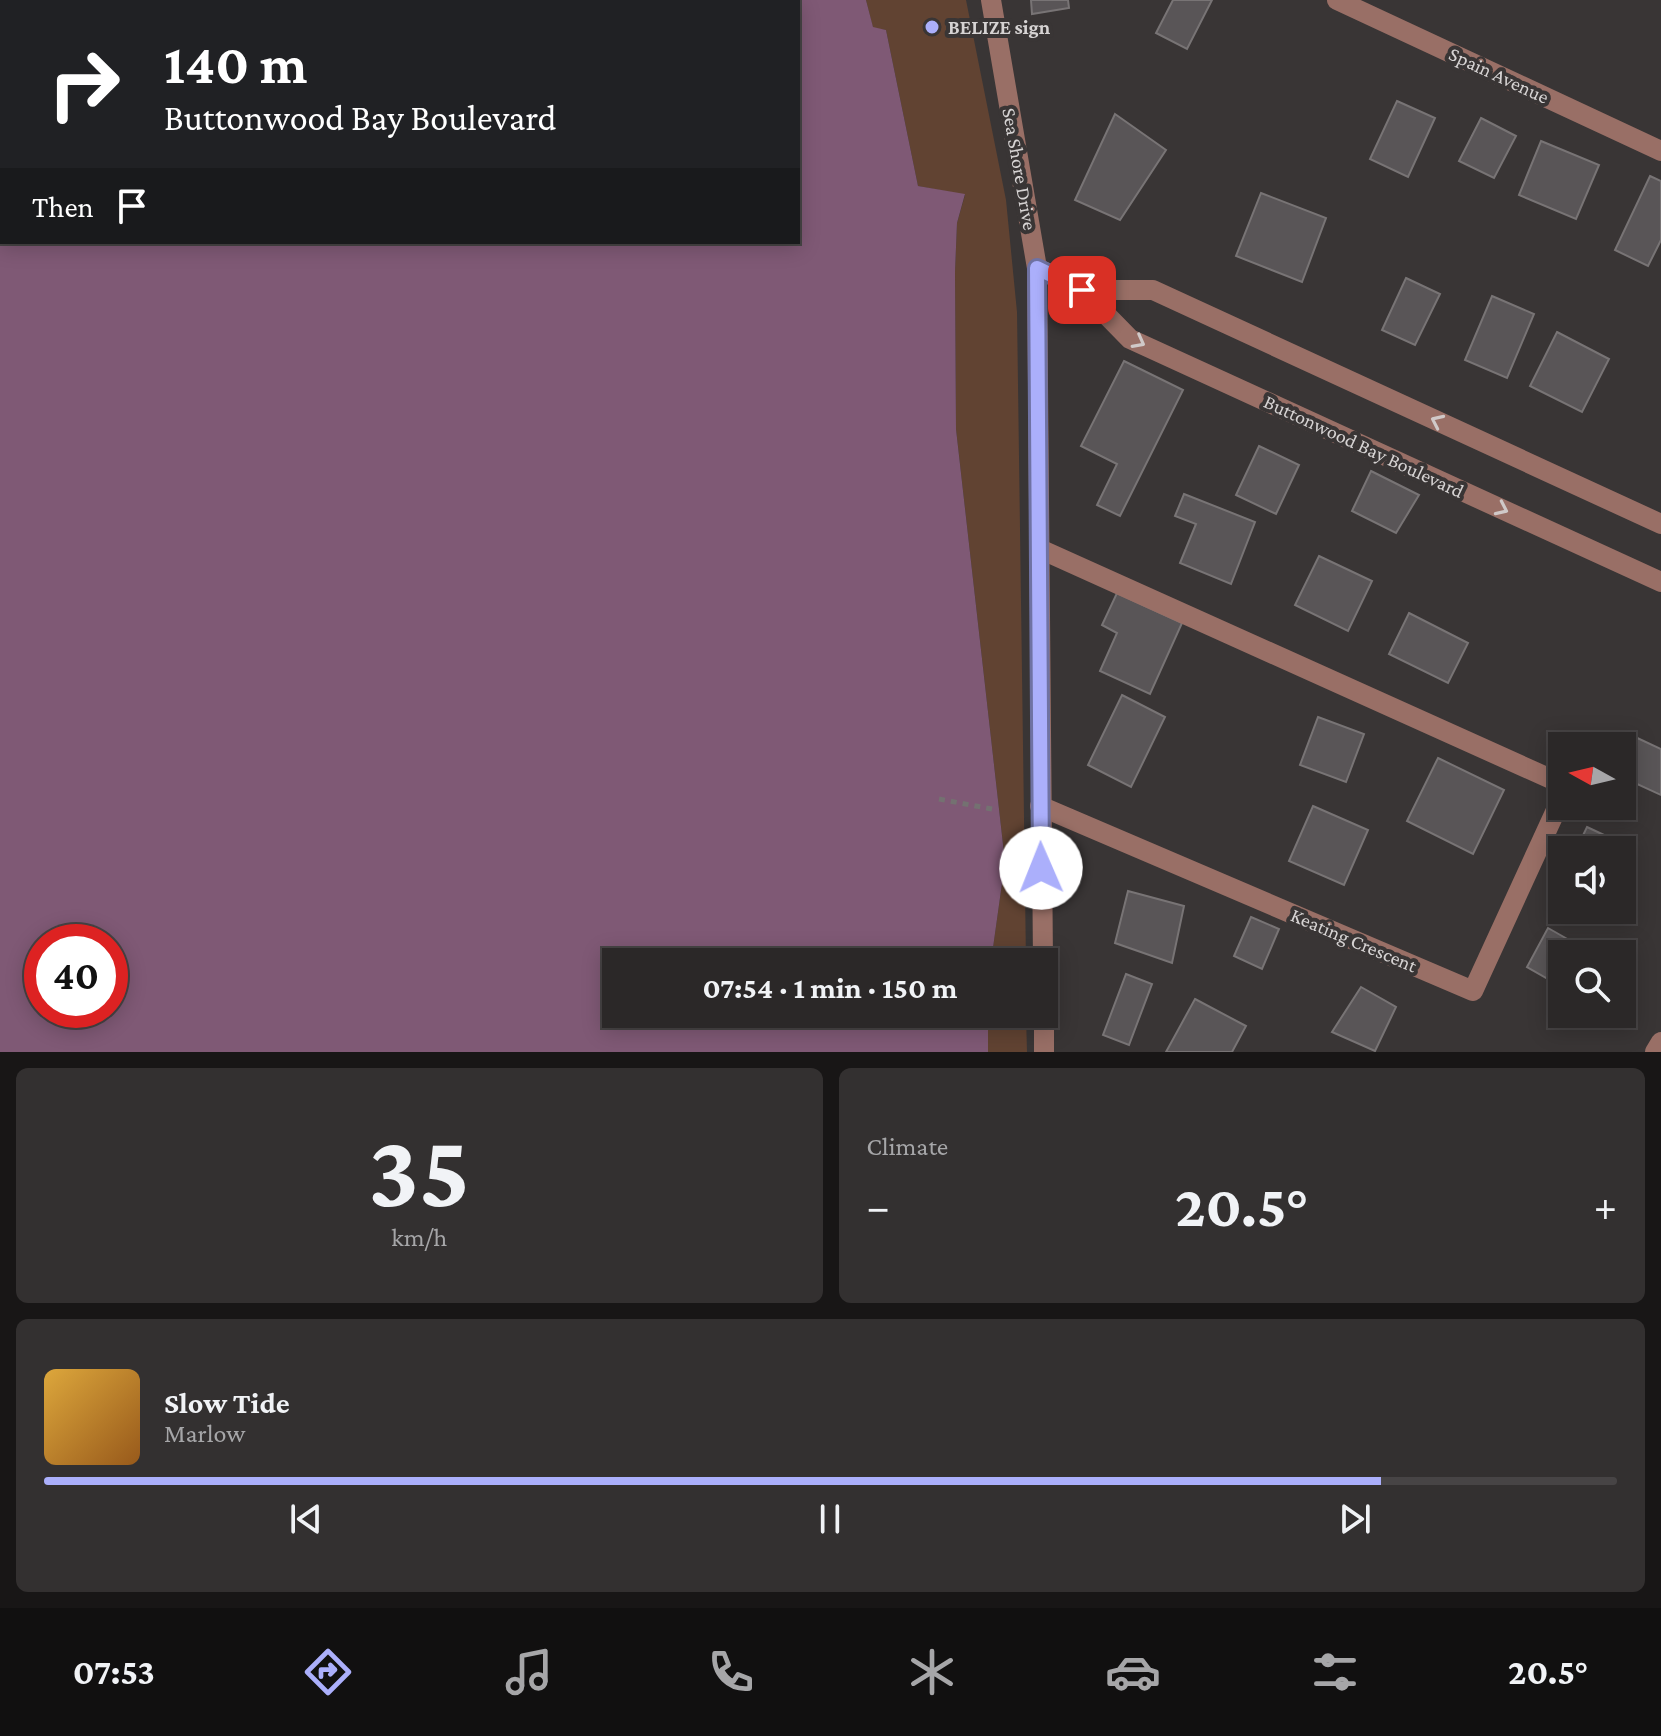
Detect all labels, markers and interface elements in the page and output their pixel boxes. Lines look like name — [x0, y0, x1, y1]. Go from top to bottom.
place label: BELIZE sign — [948, 16, 1051, 38]
marker: BELIZE sign — [923, 18, 941, 36]
icon: right — [32, 32, 136, 136]
text: 140 m — [164, 33, 307, 95]
street label: Spain Avenue — [1445, 42, 1553, 109]
text: Buttonwood Bay Boulevard — [164, 98, 556, 138]
street label: Sea Shore Drive — [998, 106, 1042, 232]
icon: arrive — [110, 184, 154, 228]
text: Then — [32, 190, 94, 223]
pin — [1048, 256, 1116, 324]
icon: arrive — [1060, 268, 1104, 312]
one-way arrow — [1131, 333, 1145, 348]
street label: Buttonwood Bay Boulevard — [1260, 390, 1468, 503]
one-way arrow — [1431, 415, 1446, 431]
one-way arrow — [1494, 500, 1508, 516]
north arrow — [1548, 732, 1636, 820]
map controls — [1548, 732, 1636, 1028]
position arrow — [999, 826, 1083, 910]
button: sound — [1548, 836, 1636, 924]
street label: Keating Crescent — [1287, 904, 1421, 978]
speed limit sign: 40 — [24, 924, 128, 1028]
button: search — [1548, 940, 1636, 1028]
text: 07:54 · 1 min · 150 m — [703, 971, 957, 1004]
text: 35 — [368, 1113, 470, 1228]
text: Climate — [867, 1132, 948, 1161]
text: 20.5° — [1175, 1172, 1309, 1239]
text: − — [867, 1182, 890, 1230]
text: + — [1594, 1182, 1617, 1230]
text: km/h — [391, 1223, 447, 1252]
text: Slow Tide — [164, 1386, 290, 1419]
text: Marlow — [164, 1419, 245, 1448]
icon: previous — [284, 1497, 328, 1541]
icon: pause — [808, 1497, 852, 1541]
icon: next — [1333, 1497, 1377, 1541]
icon: directions — [300, 1644, 356, 1700]
icon: music — [501, 1644, 557, 1700]
icon: phone — [703, 1644, 759, 1700]
icon: climate — [904, 1644, 960, 1700]
icon: car — [1105, 1644, 1161, 1700]
icon: filters — [1307, 1644, 1363, 1700]
text: 07:53 — [73, 1652, 155, 1692]
text: 20.5° — [1508, 1652, 1588, 1692]

